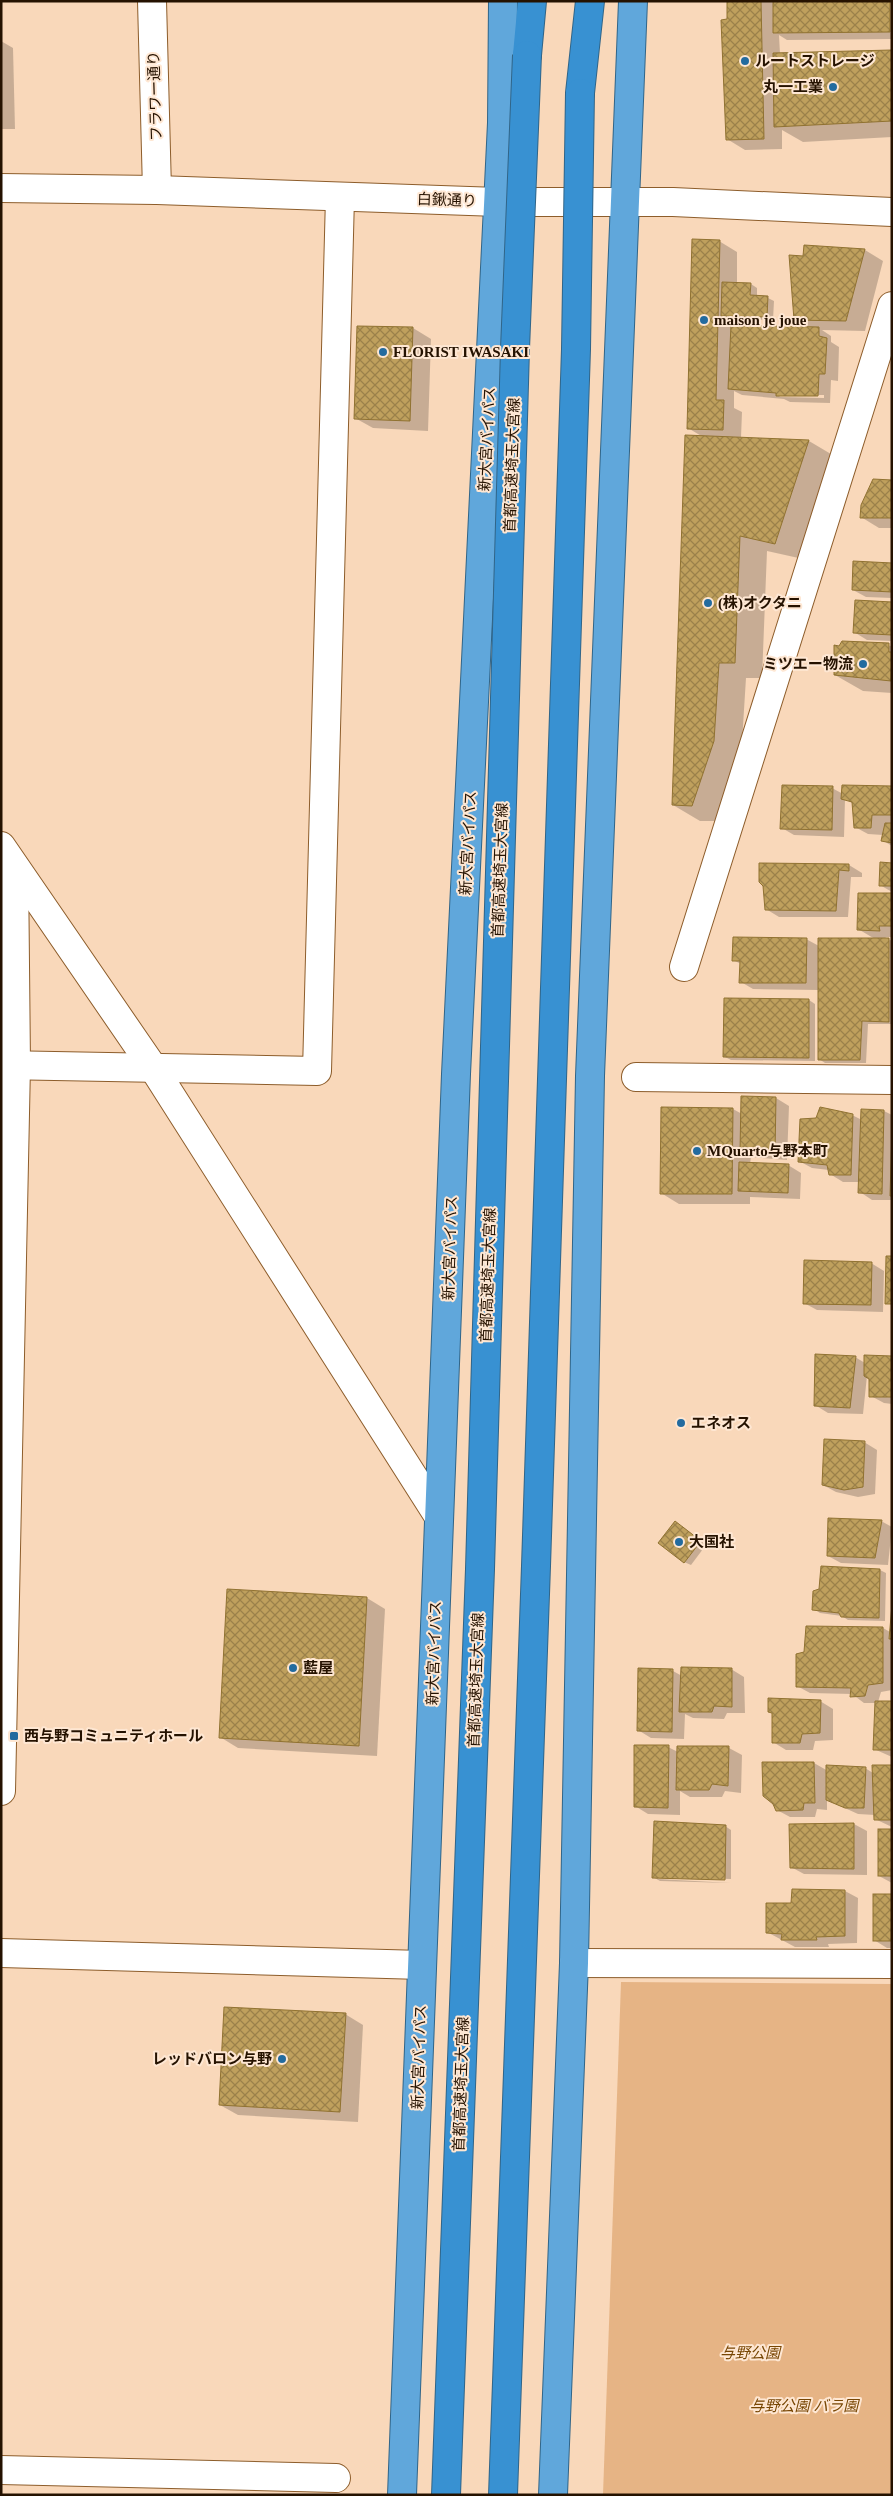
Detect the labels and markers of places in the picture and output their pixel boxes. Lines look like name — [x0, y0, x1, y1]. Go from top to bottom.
place label: ルートストレージ — [755, 53, 875, 69]
marker: ルートストレージ — [739, 55, 751, 67]
place label: 丸一工業 — [763, 79, 823, 95]
marker: 丸一工業 — [827, 81, 839, 93]
place label: maison je joue — [714, 312, 807, 328]
marker: maison je joue — [698, 314, 710, 326]
place label: FLORIST IWASAKI — [393, 344, 529, 360]
marker: FLORIST IWASAKI — [377, 346, 389, 358]
place label: (株)オクタニ — [718, 595, 802, 612]
marker: (株)オクタニ — [702, 597, 714, 609]
place label: ミツエー物流 — [763, 656, 853, 672]
marker: ミツエー物流 — [857, 658, 869, 670]
place label: MQuarto与野本町 — [707, 1143, 828, 1159]
marker: MQuarto与野本町 — [691, 1145, 703, 1157]
place label: エネオス — [691, 1415, 751, 1431]
marker: エネオス — [675, 1417, 687, 1429]
place label: 大国社 — [689, 1533, 734, 1550]
marker: 大国社 — [673, 1536, 685, 1548]
place label: 藍屋 — [303, 1660, 333, 1676]
marker: 藍屋 — [287, 1662, 299, 1674]
place label: 西与野コミュニティホール — [24, 1728, 203, 1744]
marker: 西与野コミュニティホール — [8, 1730, 20, 1742]
place label: レッドバロン与野 — [152, 2051, 272, 2067]
marker: レッドバロン与野 — [276, 2053, 288, 2065]

